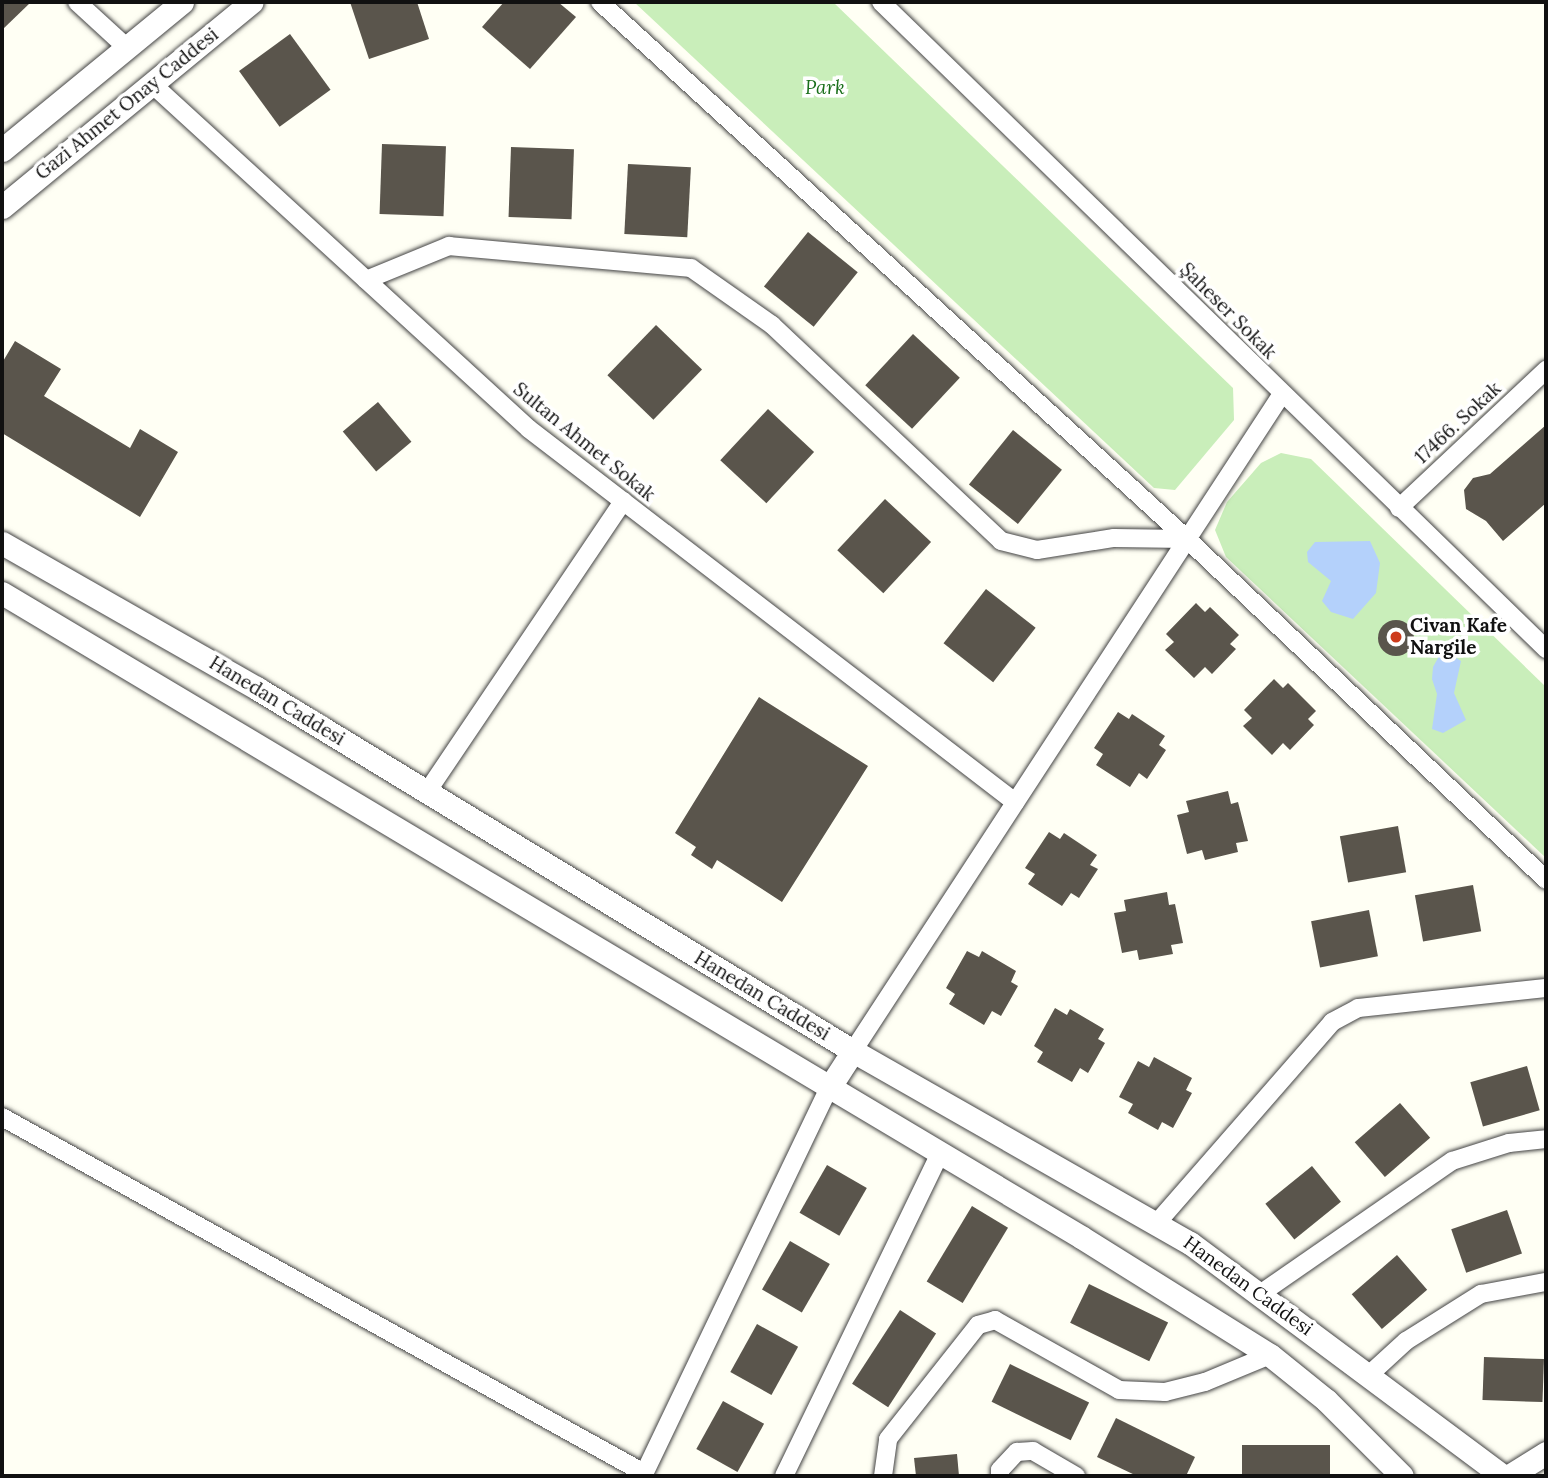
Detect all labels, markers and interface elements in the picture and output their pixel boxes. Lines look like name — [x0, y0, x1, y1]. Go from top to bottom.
street label: Gazi Ahmet Onay Caddesi — [31, 23, 223, 185]
park label: Park — [805, 77, 845, 99]
street label: Şaheser Sokak — [1175, 258, 1281, 364]
street label: 17466. Sokak — [1410, 377, 1506, 469]
street label: Sultan Ahmet Sokak — [509, 378, 659, 506]
place label: Civan Kafe Nargile — [1410, 615, 1507, 659]
marker: Civan Kafe Nargile — [1388, 629, 1404, 645]
street label: Hanedan Caddesi — [205, 652, 349, 750]
street label: Hanedan Caddesi — [690, 947, 834, 1045]
street label: Hanedan Caddesi — [1179, 1231, 1317, 1341]

